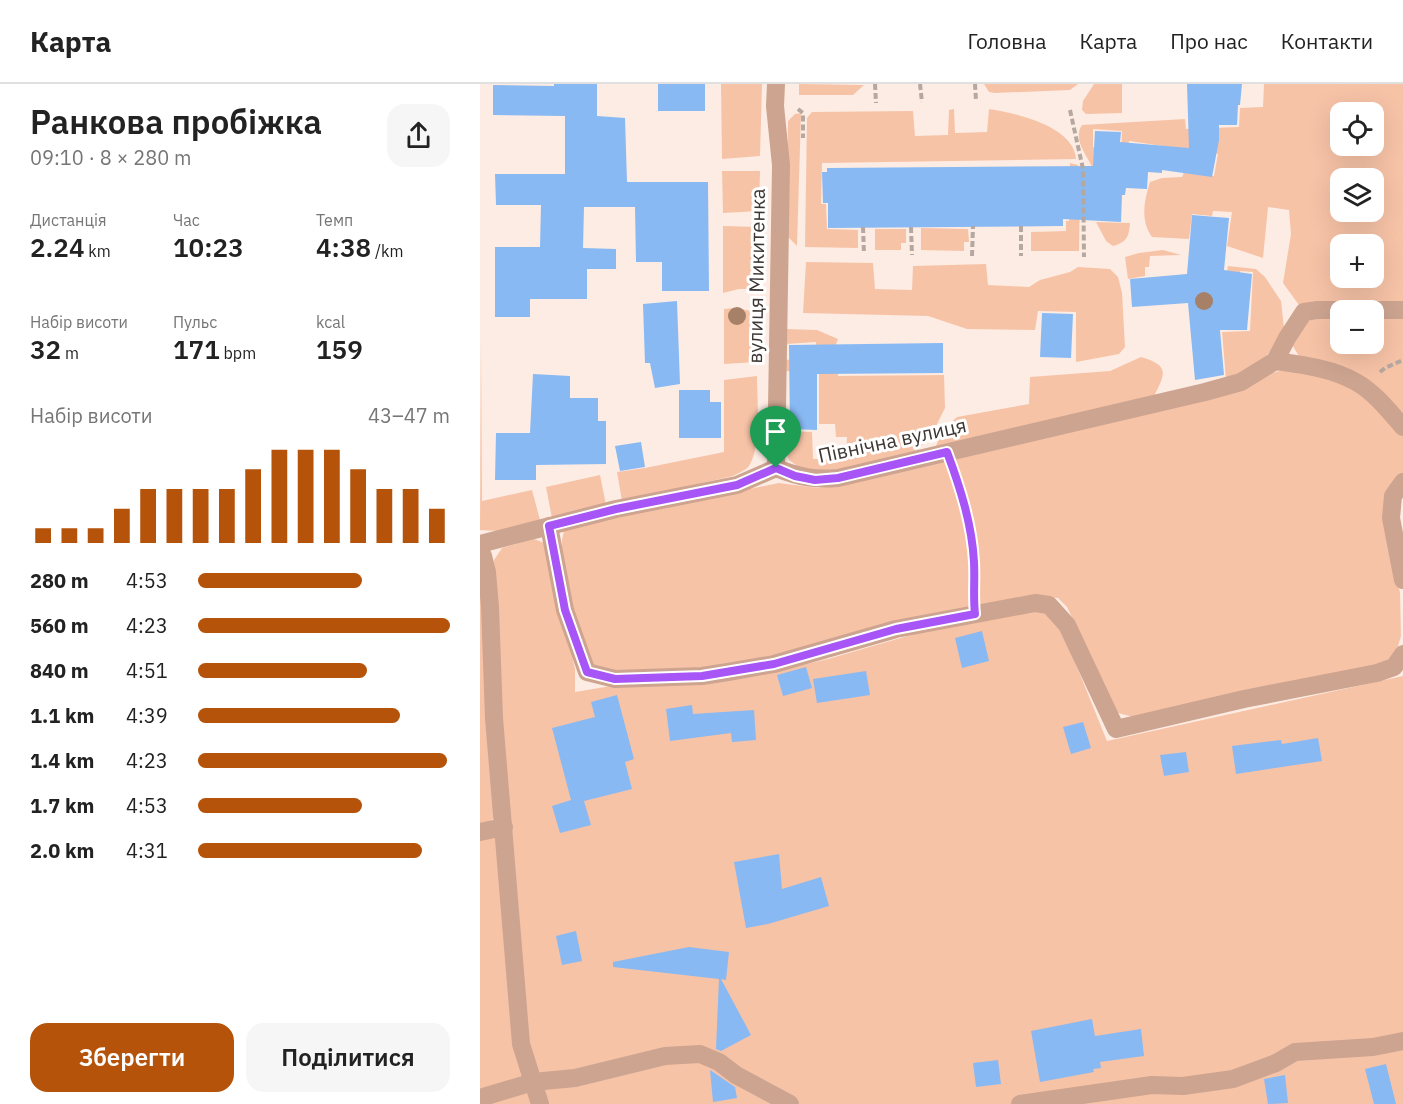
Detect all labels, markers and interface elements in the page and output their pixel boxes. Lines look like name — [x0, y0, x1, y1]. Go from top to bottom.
text: Карта — [30, 23, 111, 60]
text: Головна — [968, 27, 1046, 55]
text: Карта — [1079, 27, 1137, 55]
text: Про нас — [1170, 27, 1248, 55]
text: Контакти — [1281, 27, 1373, 55]
text: Ранкова пробіжка — [30, 100, 322, 143]
map controls — [1330, 102, 1384, 354]
button: locate — [1330, 102, 1384, 156]
button: share — [387, 104, 450, 167]
text: 09:10 · 8 × 280 m — [30, 144, 191, 171]
button: layers — [1330, 168, 1384, 222]
street label: вулиця Микитенка — [741, 188, 771, 364]
text: Дистанція — [30, 210, 107, 230]
text: Час — [173, 210, 200, 230]
text: Темп — [316, 210, 353, 230]
text: 2.24 — [30, 230, 85, 264]
text: 10:23 — [173, 230, 244, 264]
text: 4:38 — [316, 230, 371, 264]
button: + — [1330, 234, 1384, 288]
text: km — [85, 241, 111, 261]
text: /km — [371, 241, 403, 261]
button: − — [1330, 300, 1384, 354]
text: Набір висоти — [30, 312, 128, 332]
text: Пульс — [173, 312, 217, 332]
text: kcal — [316, 312, 345, 332]
text: 32 — [30, 332, 61, 366]
text: 171 — [173, 332, 220, 366]
text: 159 — [316, 332, 363, 366]
text: m — [61, 343, 79, 363]
text: bpm — [220, 343, 256, 363]
text: Набір висоти — [30, 402, 153, 429]
text: 43–47 m — [368, 402, 450, 429]
pin — [750, 406, 801, 468]
street label: Північна вулиця — [815, 411, 969, 469]
icon: arrive — [759, 415, 792, 448]
text: 280 m — [30, 567, 89, 594]
text: 4:53 — [126, 567, 168, 594]
text: 560 m — [30, 612, 89, 639]
text: 4:23 — [126, 612, 168, 639]
text: 840 m — [30, 657, 89, 684]
text: 4:51 — [126, 657, 168, 684]
text: 1.1 km — [30, 702, 94, 729]
text: 4:39 — [126, 702, 168, 729]
text: 1.4 km — [30, 747, 94, 774]
text: 4:23 — [126, 747, 168, 774]
text: 1.7 km — [30, 792, 94, 819]
text: 4:53 — [126, 792, 168, 819]
text: 2.0 km — [30, 837, 94, 864]
text: 4:31 — [126, 837, 168, 864]
button: Зберегти — [30, 1023, 234, 1092]
button: Поділитися — [246, 1023, 450, 1092]

